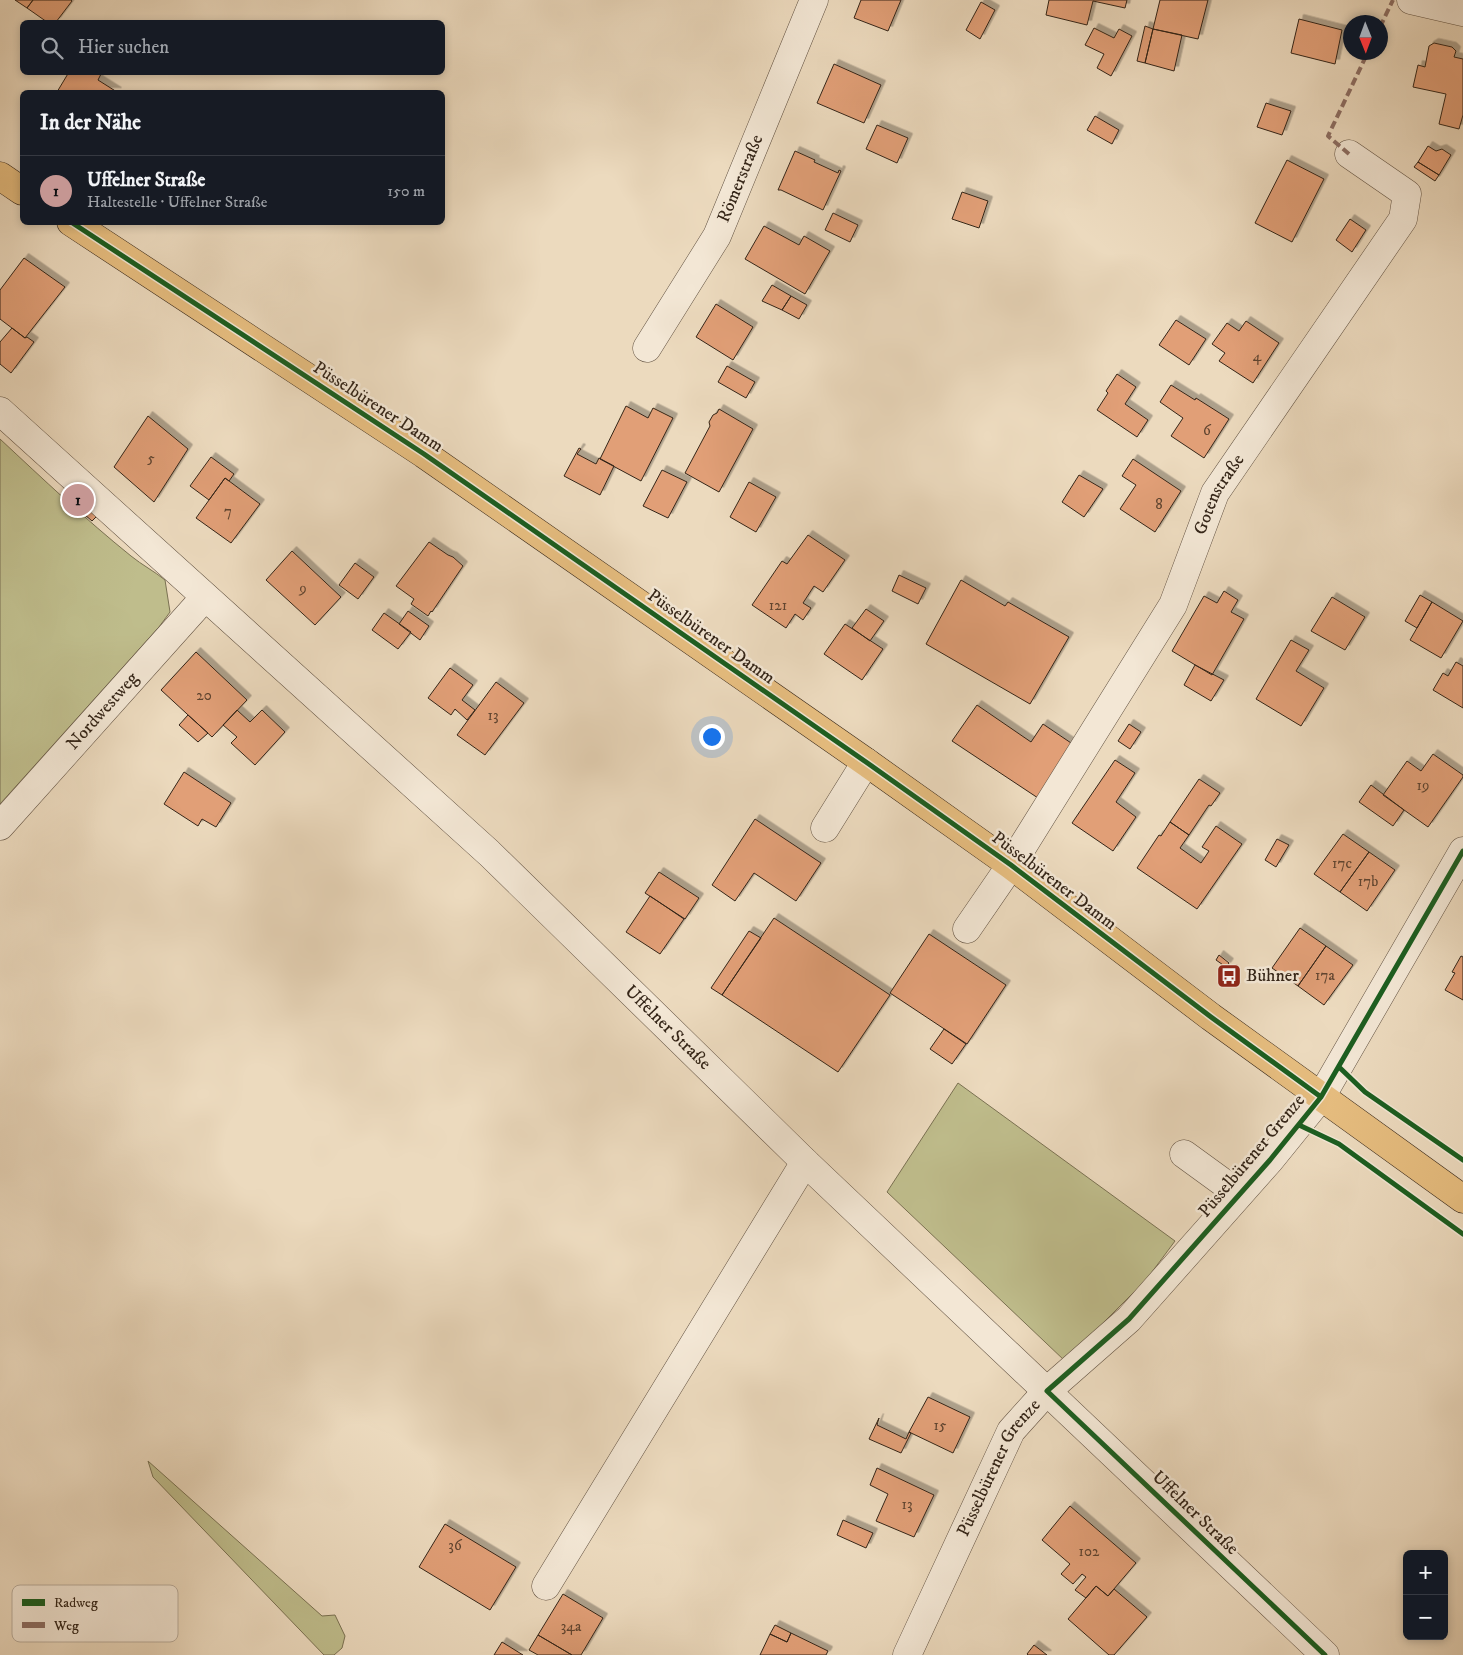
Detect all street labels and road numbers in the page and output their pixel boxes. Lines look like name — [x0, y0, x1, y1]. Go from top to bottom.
street label: Römerstraße — [713, 132, 768, 226]
street label: Püsselbürener Damm — [309, 357, 447, 457]
street label: Gotenstraße — [1189, 450, 1249, 538]
street label: Püsselbürener Damm — [643, 585, 779, 689]
street label: Nordwestweg — [62, 668, 143, 755]
street label: Püsselbürener Damm — [987, 827, 1121, 935]
street label: Uffelner Straße — [620, 981, 715, 1075]
street label: Püsselbürener Grenze — [1194, 1090, 1310, 1222]
street label: Püsselbürener Grenze — [953, 1395, 1045, 1540]
street label: Uffelner Straße — [1147, 1466, 1243, 1560]

